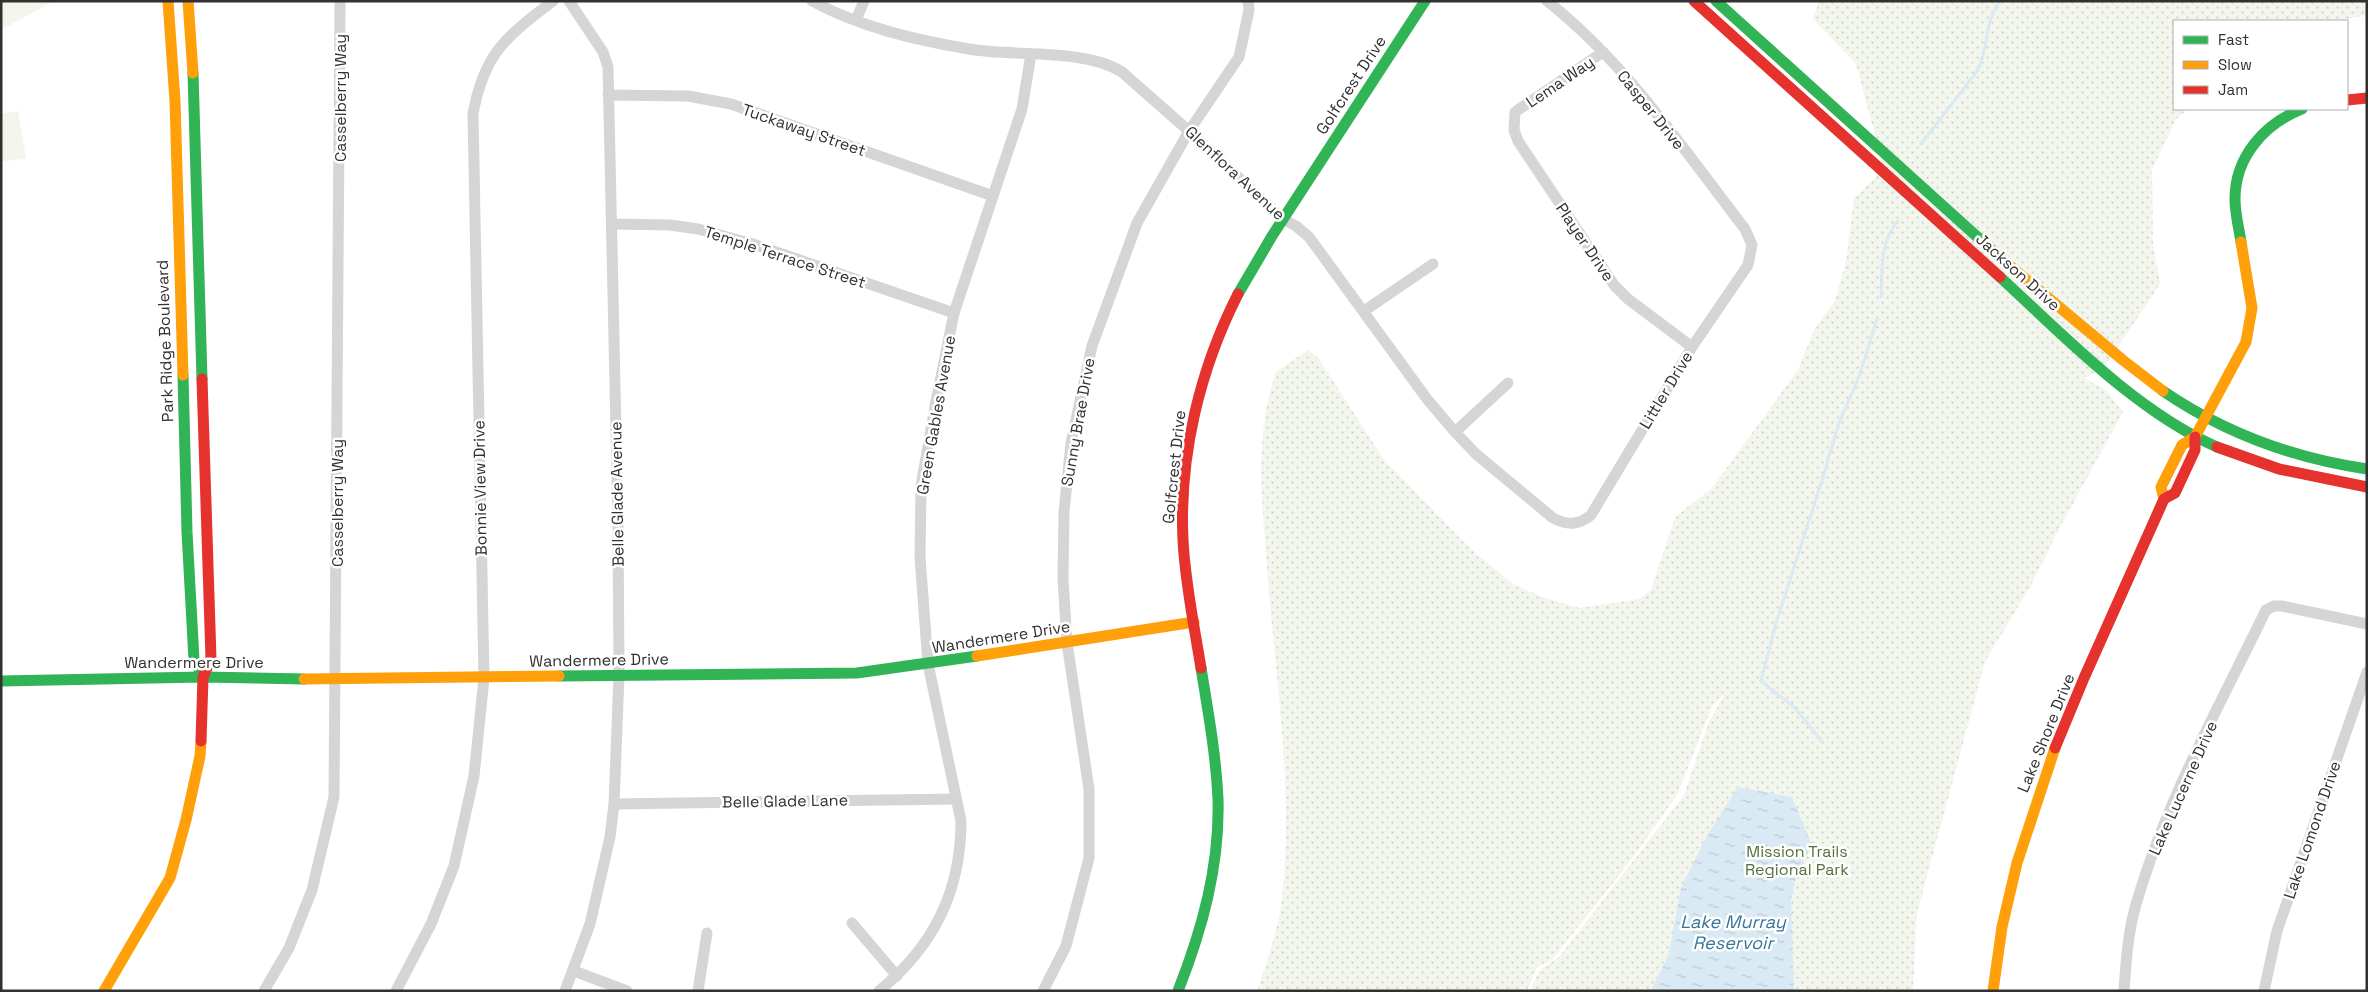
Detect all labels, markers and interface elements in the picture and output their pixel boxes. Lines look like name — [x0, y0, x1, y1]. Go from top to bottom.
legend — [2173, 20, 2348, 110]
text: Fast — [2218, 30, 2249, 49]
street label: Golfcrest Drive — [1311, 32, 1391, 138]
street label: Casselberry Way — [330, 34, 351, 162]
street label: Lema Way — [1522, 52, 1598, 112]
text: Slow — [2218, 55, 2252, 74]
street label: Casper Drive — [1613, 66, 1689, 154]
text: Jam — [2218, 80, 2248, 99]
street label: Tuckaway Street — [739, 99, 869, 161]
street label: Glenflora Avenue — [1181, 121, 1289, 225]
street label: Player Drive — [1551, 199, 1619, 285]
street label: Temple Terrace Street — [702, 221, 868, 293]
street label: Jackson Drive — [1971, 229, 2065, 315]
street label: Park Ridge Boulevard — [152, 259, 178, 423]
street label: Green Gables Avenue — [912, 334, 960, 496]
street label: Littler Drive — [1635, 347, 1697, 433]
street label: Sunny Brae Drive — [1056, 356, 1100, 488]
street label: Golfcrest Drive — [1158, 409, 1190, 525]
street label: Bonnie View Drive — [468, 420, 492, 556]
street label: Belle Glade Avenue — [605, 421, 629, 567]
street label: Casselberry Way — [327, 439, 348, 567]
street label: Wandermere Drive — [930, 616, 1072, 658]
street label: Wandermere Drive — [529, 648, 669, 672]
street label: Wandermere Drive — [124, 652, 264, 673]
street label: Lake Shore Drive — [2013, 670, 2079, 796]
street label: Lake Lucerne Drive — [2144, 718, 2222, 858]
street label: Lake Lomond Drive — [2279, 758, 2345, 902]
street label: Belle Glade Lane — [722, 789, 848, 813]
park label: Mission Trails Regional Park — [1745, 841, 1849, 880]
water label: Lake Murray Reservoir — [1680, 910, 1787, 954]

